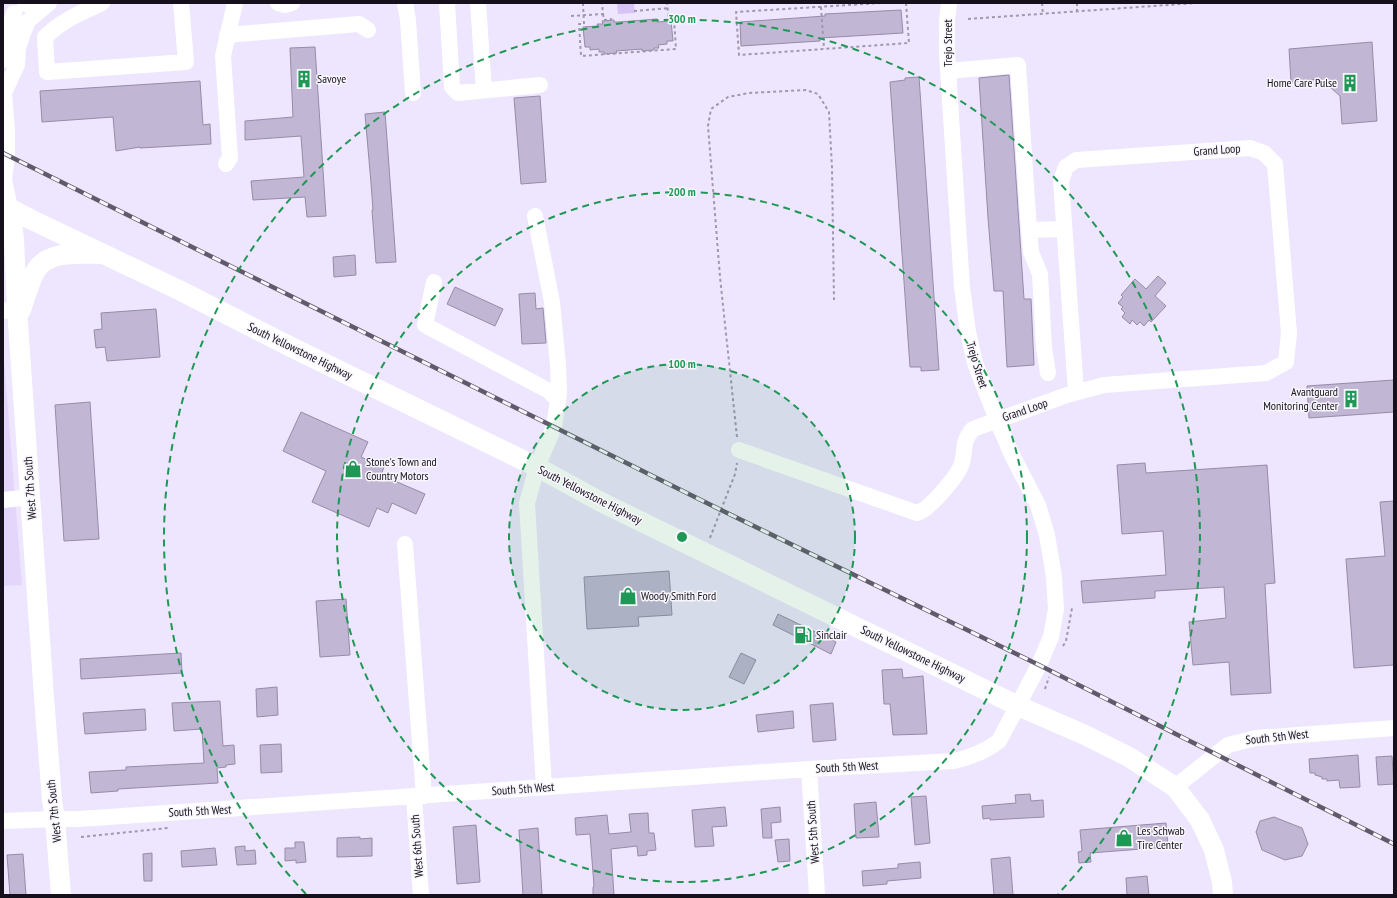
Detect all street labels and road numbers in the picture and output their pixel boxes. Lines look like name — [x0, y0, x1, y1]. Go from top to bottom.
street label: Trejo Street — [940, 18, 955, 67]
street label: Grand Loop — [1193, 140, 1241, 159]
street label: South Yellowstone Highway — [245, 319, 356, 383]
street label: Trejo Street — [963, 340, 992, 391]
street label: Grand Loop — [1000, 395, 1050, 424]
street label: West 7th South — [20, 456, 39, 520]
street label: South Yellowstone Highway — [536, 462, 645, 528]
street label: South Yellowstone Highway — [858, 622, 969, 686]
street label: South 5th West — [1245, 726, 1310, 747]
street label: South 5th West — [815, 757, 879, 776]
street label: West 7th South — [43, 779, 64, 843]
street label: South 5th West — [491, 779, 556, 798]
street label: West 5th South — [803, 800, 822, 864]
street label: South 5th West — [168, 801, 232, 820]
street label: West 6th South — [407, 814, 426, 878]

